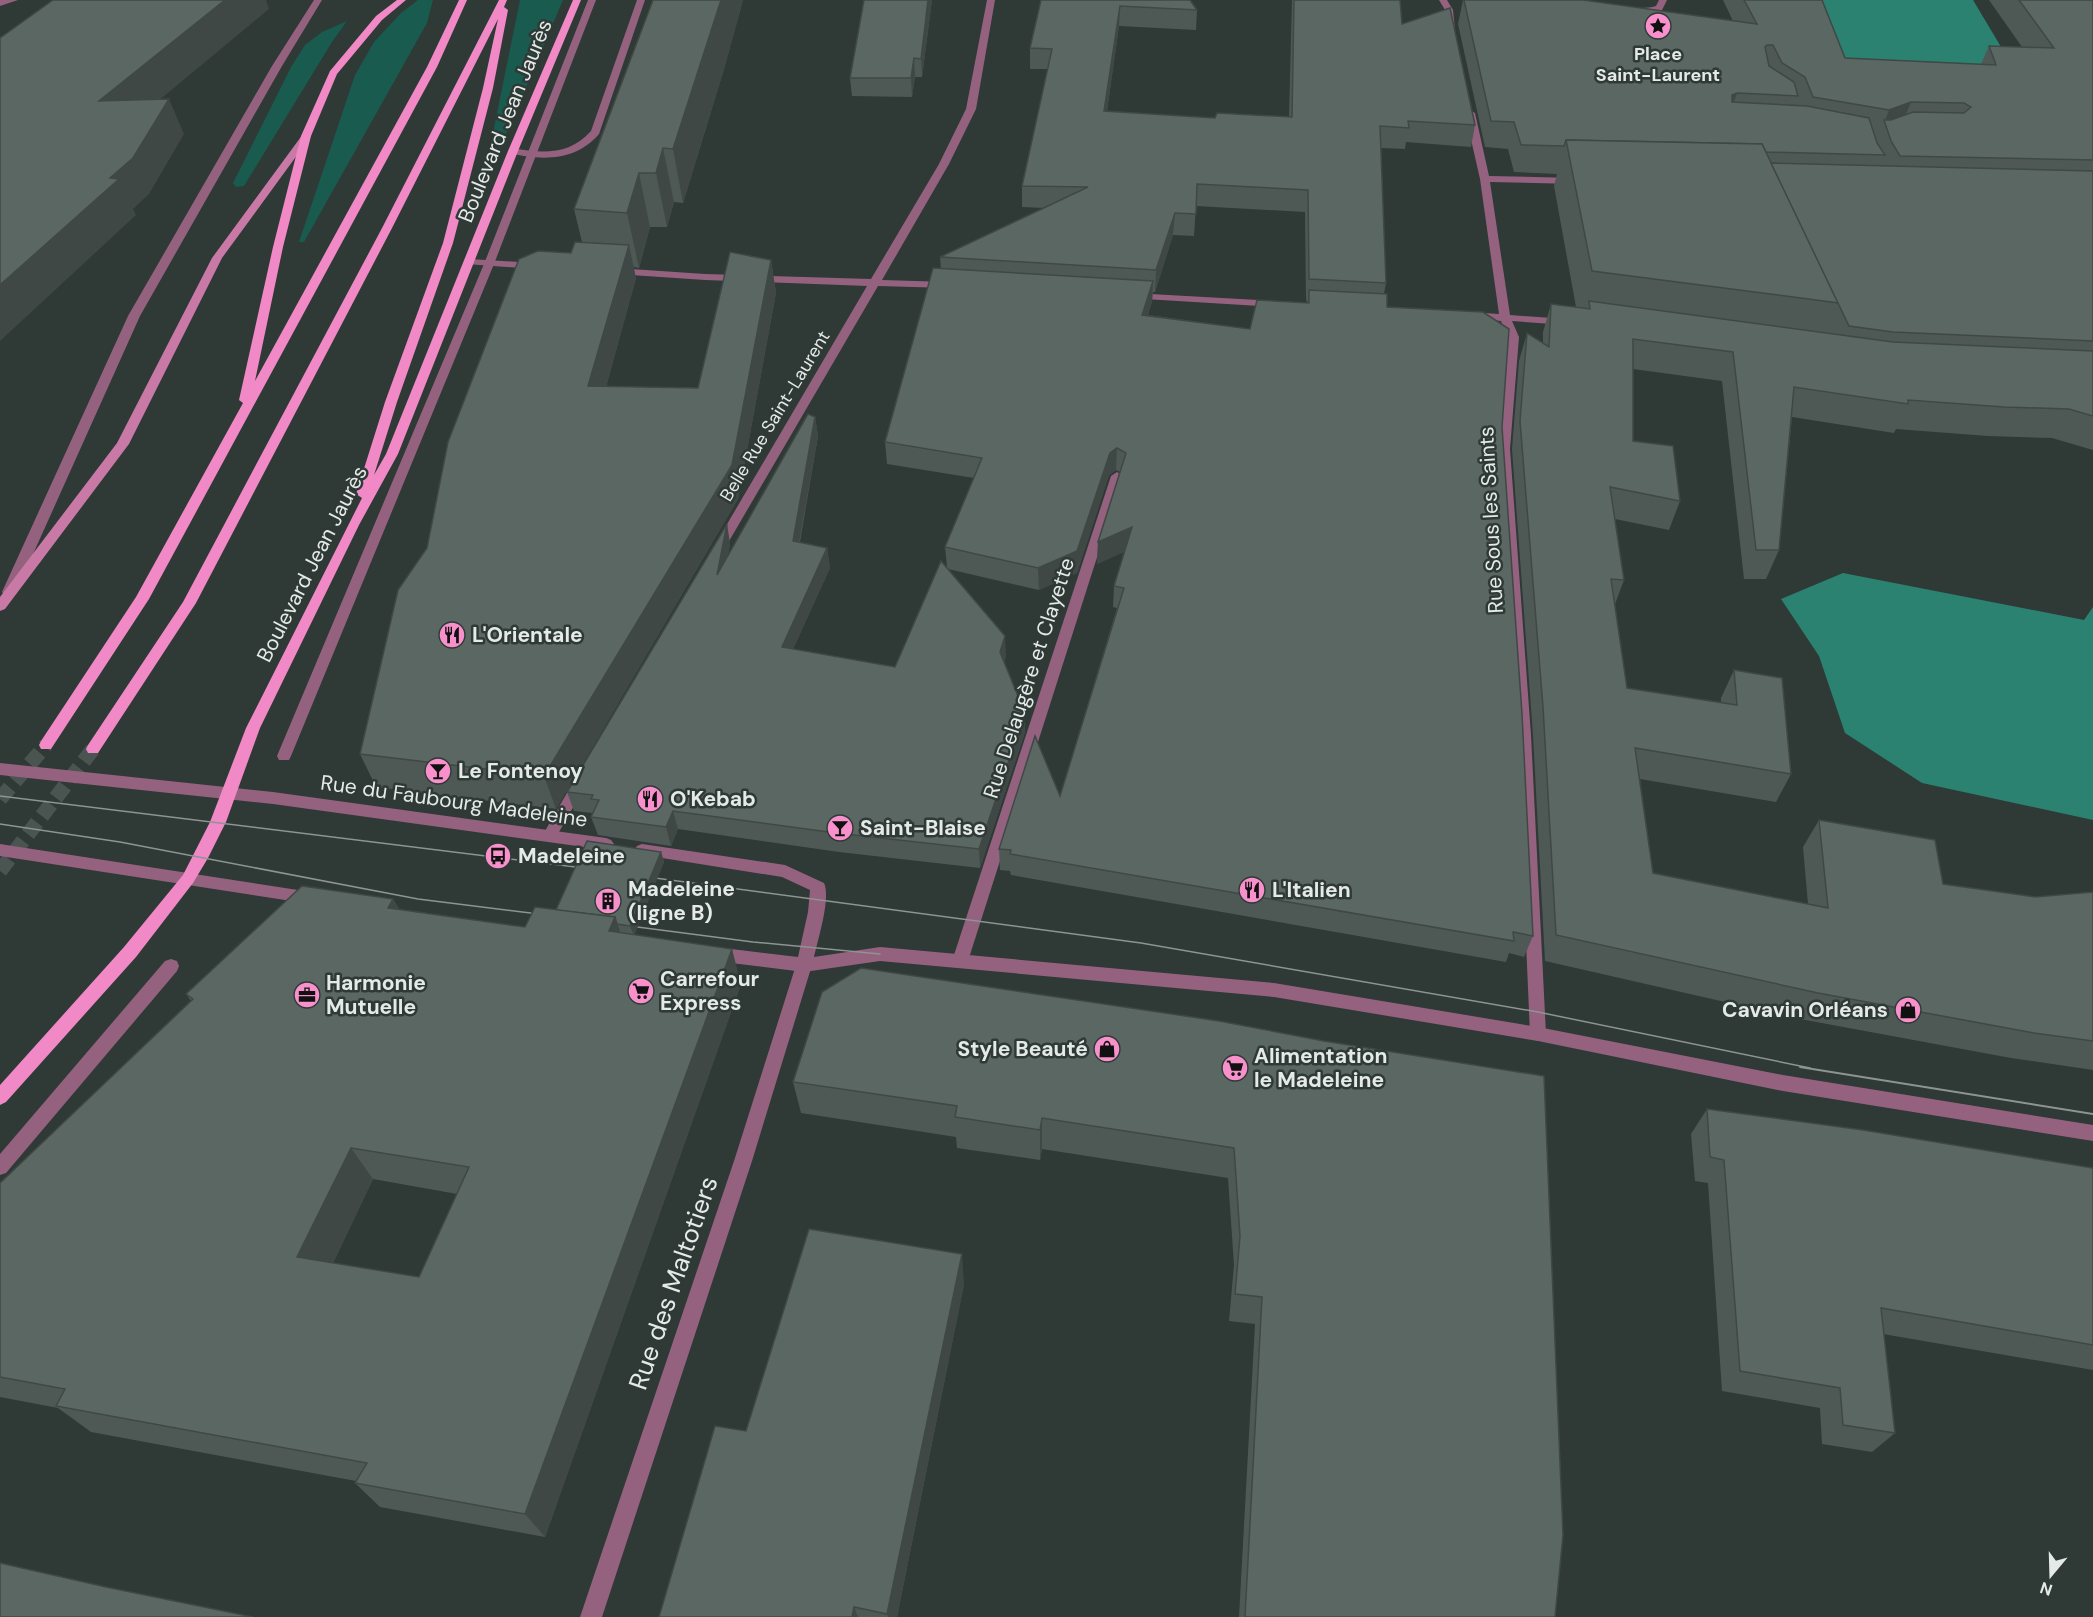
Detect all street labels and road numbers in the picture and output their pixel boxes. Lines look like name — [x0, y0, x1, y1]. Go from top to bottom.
street label: Boulevard Jean Jaurès — [451, 15, 559, 227]
street label: Belle Rue Saint-Laurent — [714, 326, 836, 506]
street label: Rue Sous les Saints — [1472, 426, 1510, 614]
street label: Boulevard Jean Jaurès — [250, 461, 374, 667]
street label: Rue Delaugère et Clayette — [977, 554, 1081, 802]
street label: Rue du Faubourg Madeleine — [319, 768, 589, 834]
street label: Rue des Maltotiers — [621, 1172, 725, 1394]

